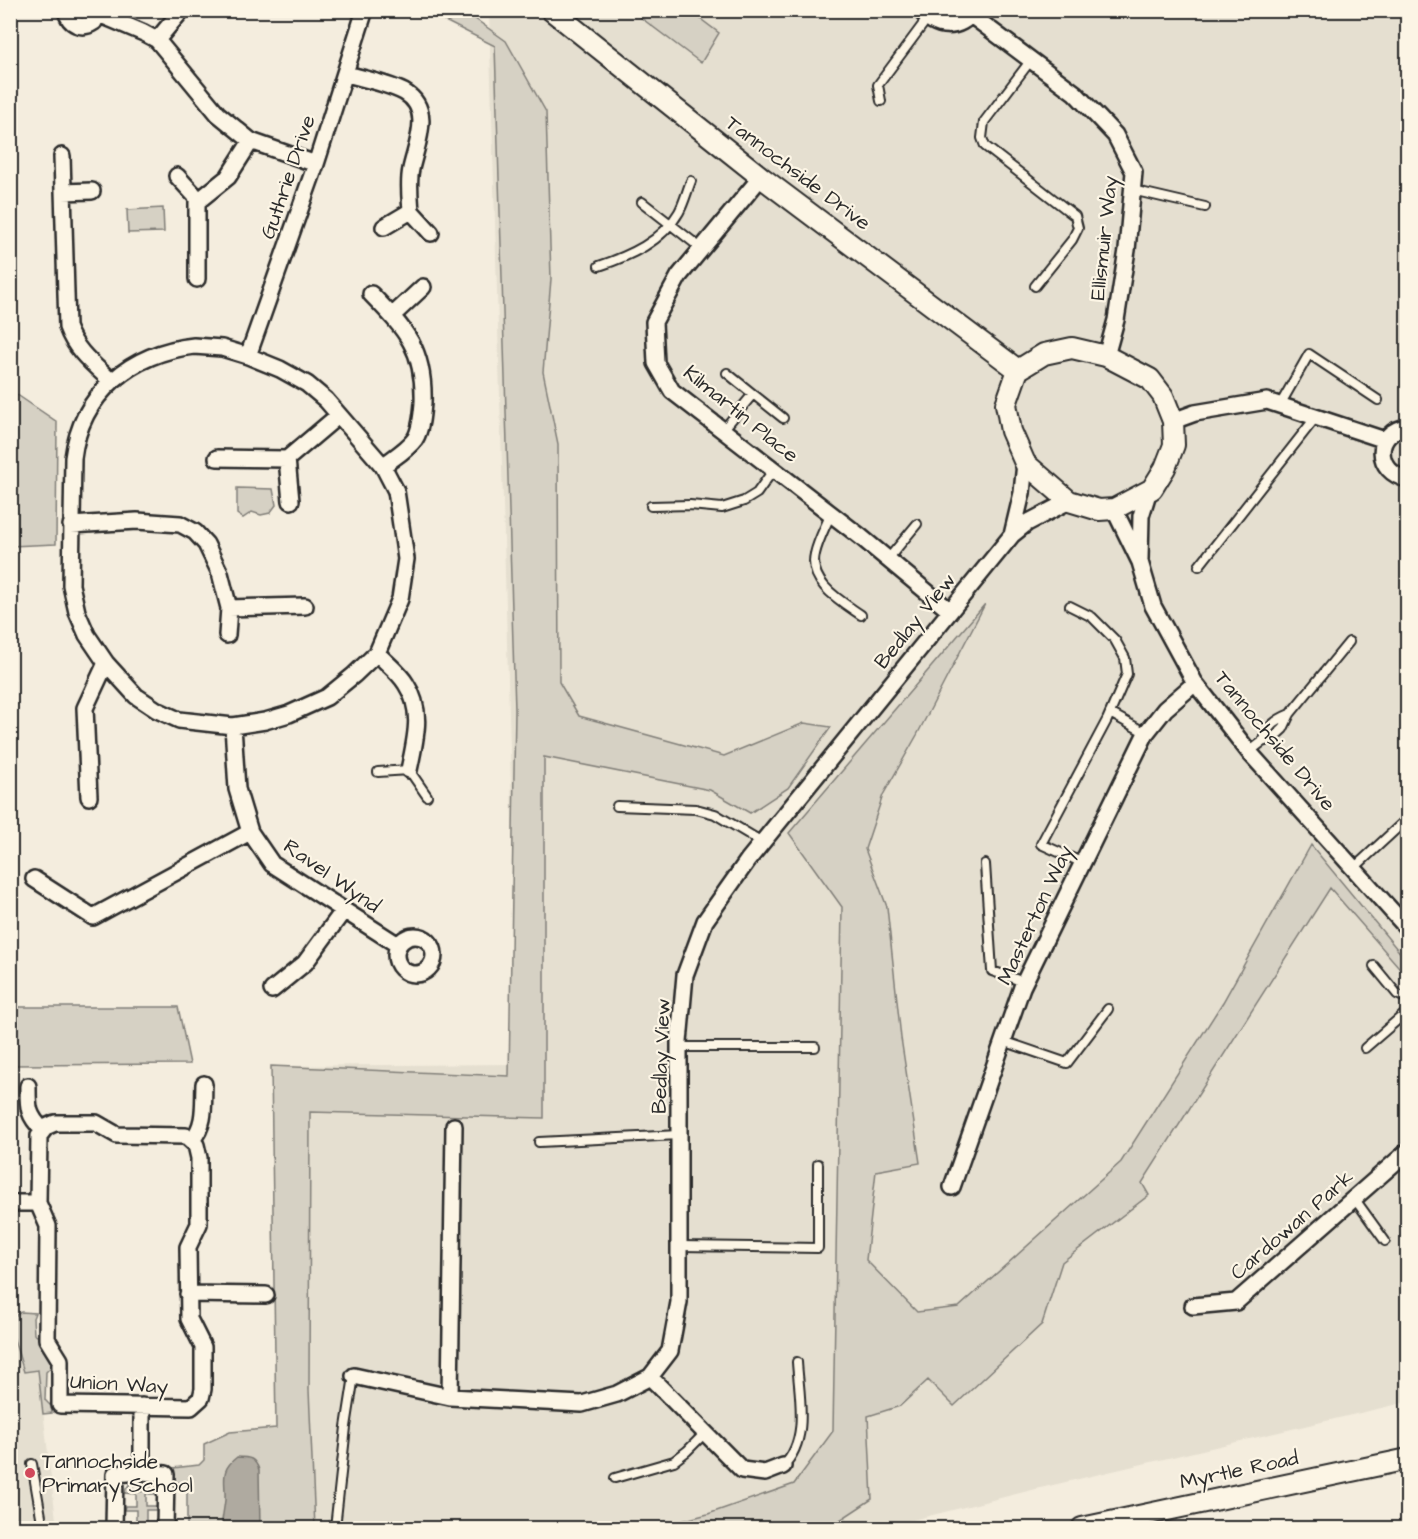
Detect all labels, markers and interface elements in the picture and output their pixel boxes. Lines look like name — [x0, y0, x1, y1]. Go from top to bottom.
street label: Tannochside Drive — [719, 109, 877, 237]
street label: Guthrie Drive — [253, 111, 323, 243]
street label: Ellismuir Way — [1083, 174, 1127, 302]
street label: Kilmartin Place — [677, 359, 805, 469]
street label: Bedlay View — [867, 567, 964, 676]
street label: Tannochside Drive — [1208, 665, 1342, 817]
street label: Ravel Wynd — [277, 832, 386, 922]
street label: Masterton Way — [990, 840, 1082, 990]
street label: Bedlay View — [644, 998, 680, 1114]
street label: Cardowan Park — [1224, 1163, 1360, 1287]
street label: Union Way — [69, 1367, 169, 1403]
street label: Myrtle Road — [1177, 1443, 1301, 1499]
place label: Tannochside Primary School — [42, 1447, 193, 1502]
marker: Tannochside Primary School — [23, 1466, 37, 1480]

